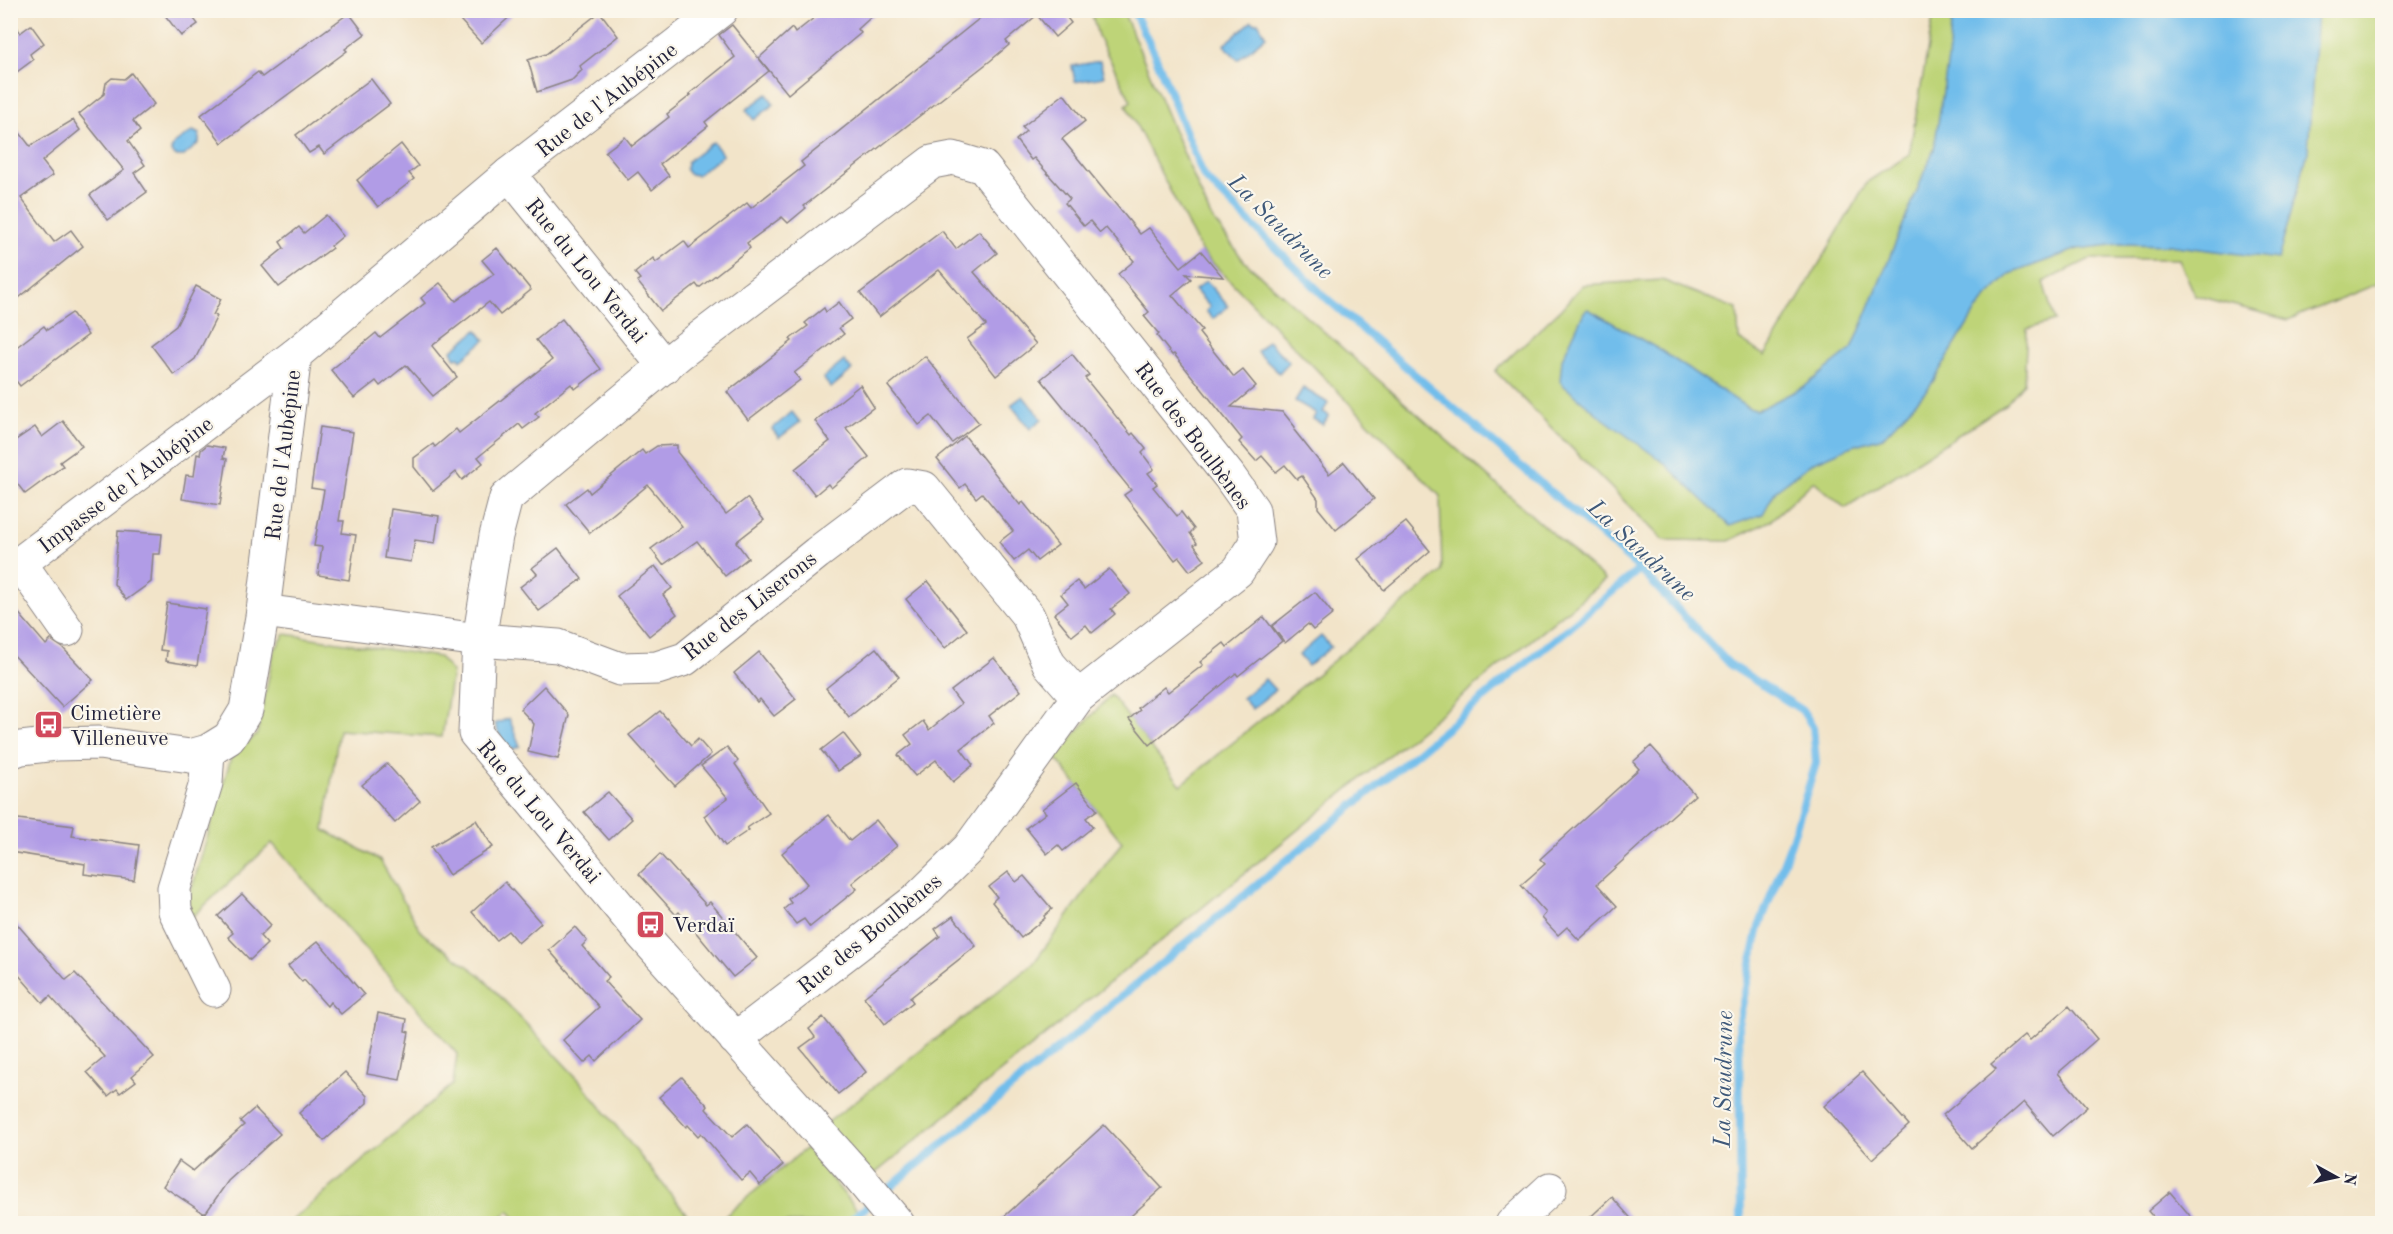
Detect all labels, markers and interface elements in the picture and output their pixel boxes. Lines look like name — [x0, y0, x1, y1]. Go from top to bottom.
street label: Rue de l'Aubépine — [533, 39, 682, 162]
water label: La Saudrune — [1222, 170, 1337, 285]
street label: Rue du Lou Verdai — [521, 195, 650, 348]
street label: Rue des Boulbènes — [1130, 359, 1255, 514]
street label: Rue de l'Aubépine — [263, 369, 305, 542]
street label: Impasse de l'Aubépine — [35, 413, 217, 558]
water label: La Saudrune — [1581, 495, 1699, 607]
street label: Rue des Liserons — [679, 548, 821, 665]
place label: Cimetière Villeneuve — [70, 703, 168, 750]
bus stop icon: Cimetière Villeneuve — [33, 709, 65, 741]
street label: Rue du Lou Verdai — [472, 737, 604, 888]
street label: Rue des Boulbènes — [794, 870, 946, 999]
bus stop icon: Verdaï — [635, 908, 667, 940]
place label: Verdaï — [672, 915, 735, 937]
water label: La Saudrune — [1712, 1010, 1738, 1149]
north arrow — [2306, 1147, 2366, 1207]
text: N — [2340, 1172, 2358, 1187]

